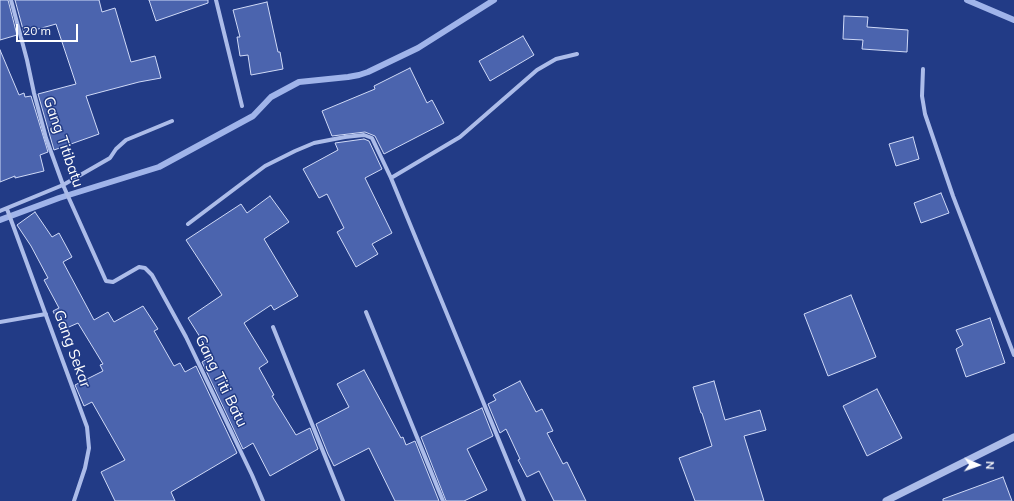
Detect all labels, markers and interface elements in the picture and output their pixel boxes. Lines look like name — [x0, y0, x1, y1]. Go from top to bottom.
scale bar — [18, 16, 80, 42]
text: 20 m — [23, 23, 51, 38]
street label: Gang Titibatu — [39, 94, 87, 190]
street label: Gang Sekar — [50, 308, 94, 390]
street label: Gang Titi Batu — [191, 332, 251, 430]
north arrow — [958, 445, 998, 485]
text: N — [983, 461, 997, 470]

